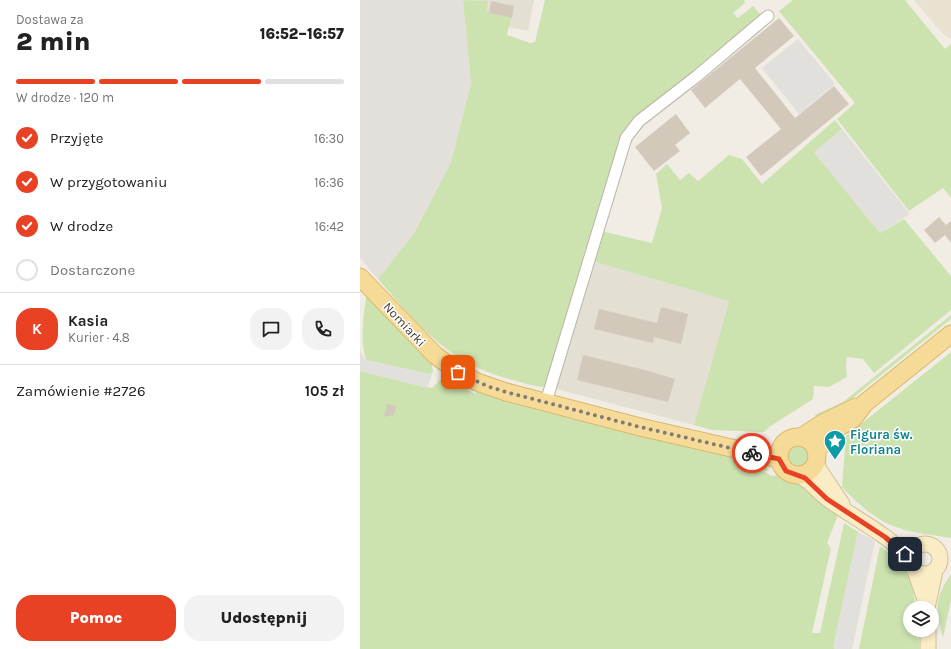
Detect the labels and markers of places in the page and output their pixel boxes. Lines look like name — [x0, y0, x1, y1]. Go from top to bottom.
pin — [441, 355, 475, 389]
place label: Figura św. Floriana — [850, 427, 913, 457]
place icon: Figura św. Floriana — [822, 428, 848, 461]
pin — [888, 537, 922, 571]

